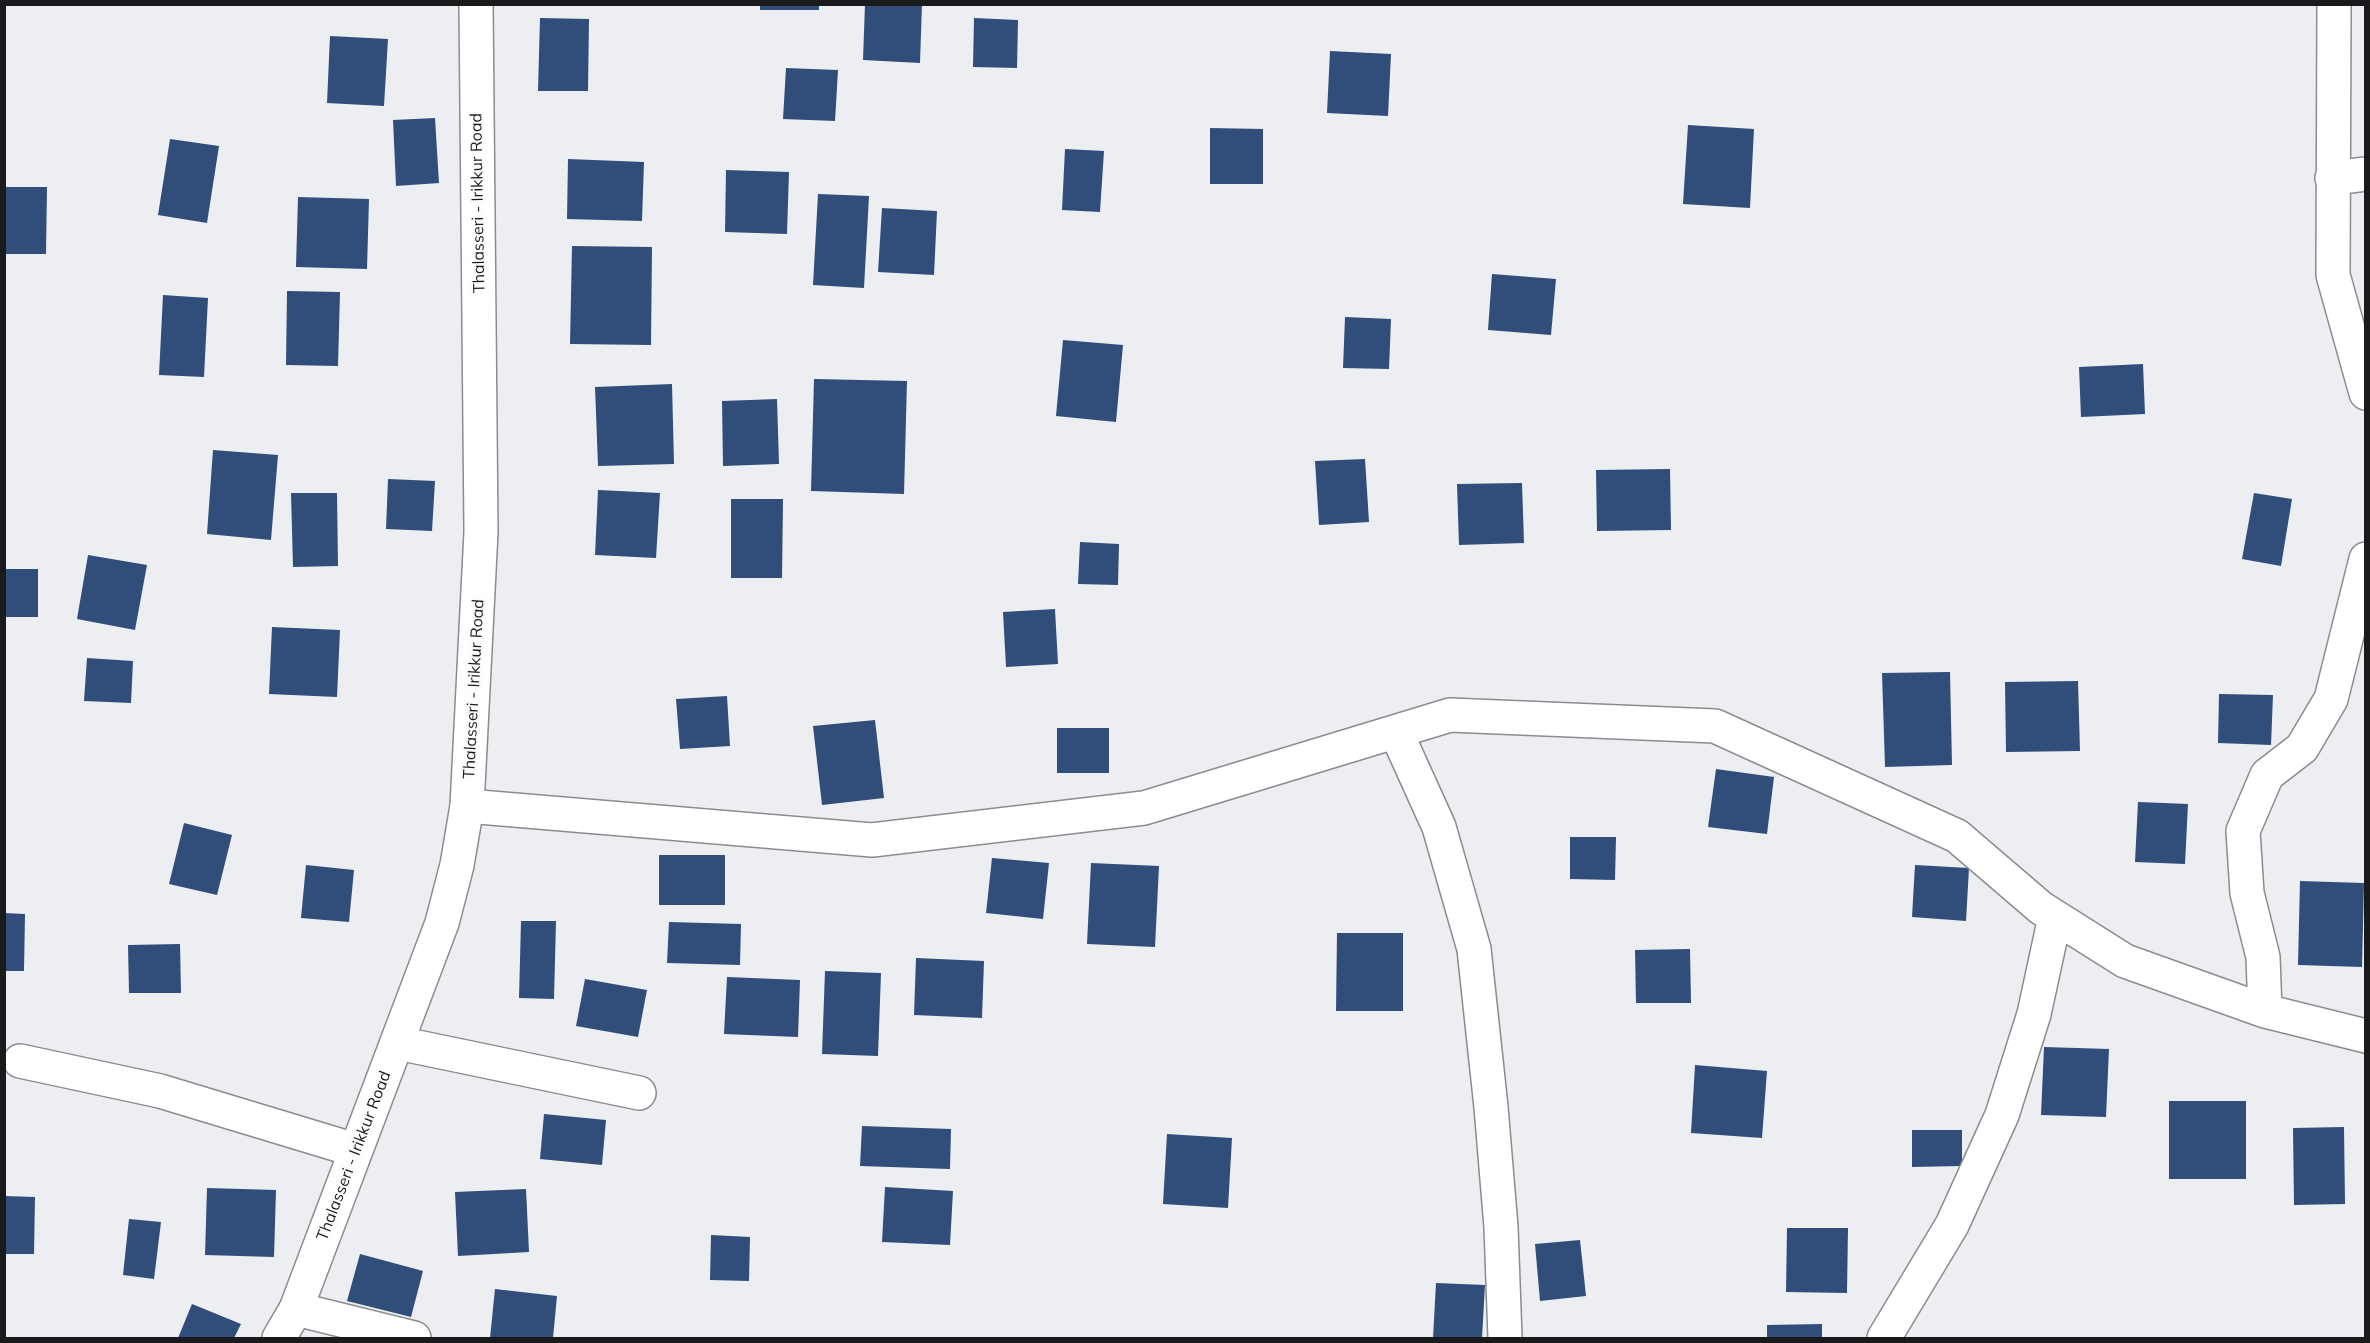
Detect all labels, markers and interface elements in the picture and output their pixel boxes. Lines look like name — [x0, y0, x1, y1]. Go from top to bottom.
street label: Thalasseri - Irikkur Road — [467, 113, 489, 293]
street label: Thalasseri - Irikkur Road — [460, 599, 488, 779]
street label: Thalasseri - Irikkur Road — [313, 1068, 395, 1244]

